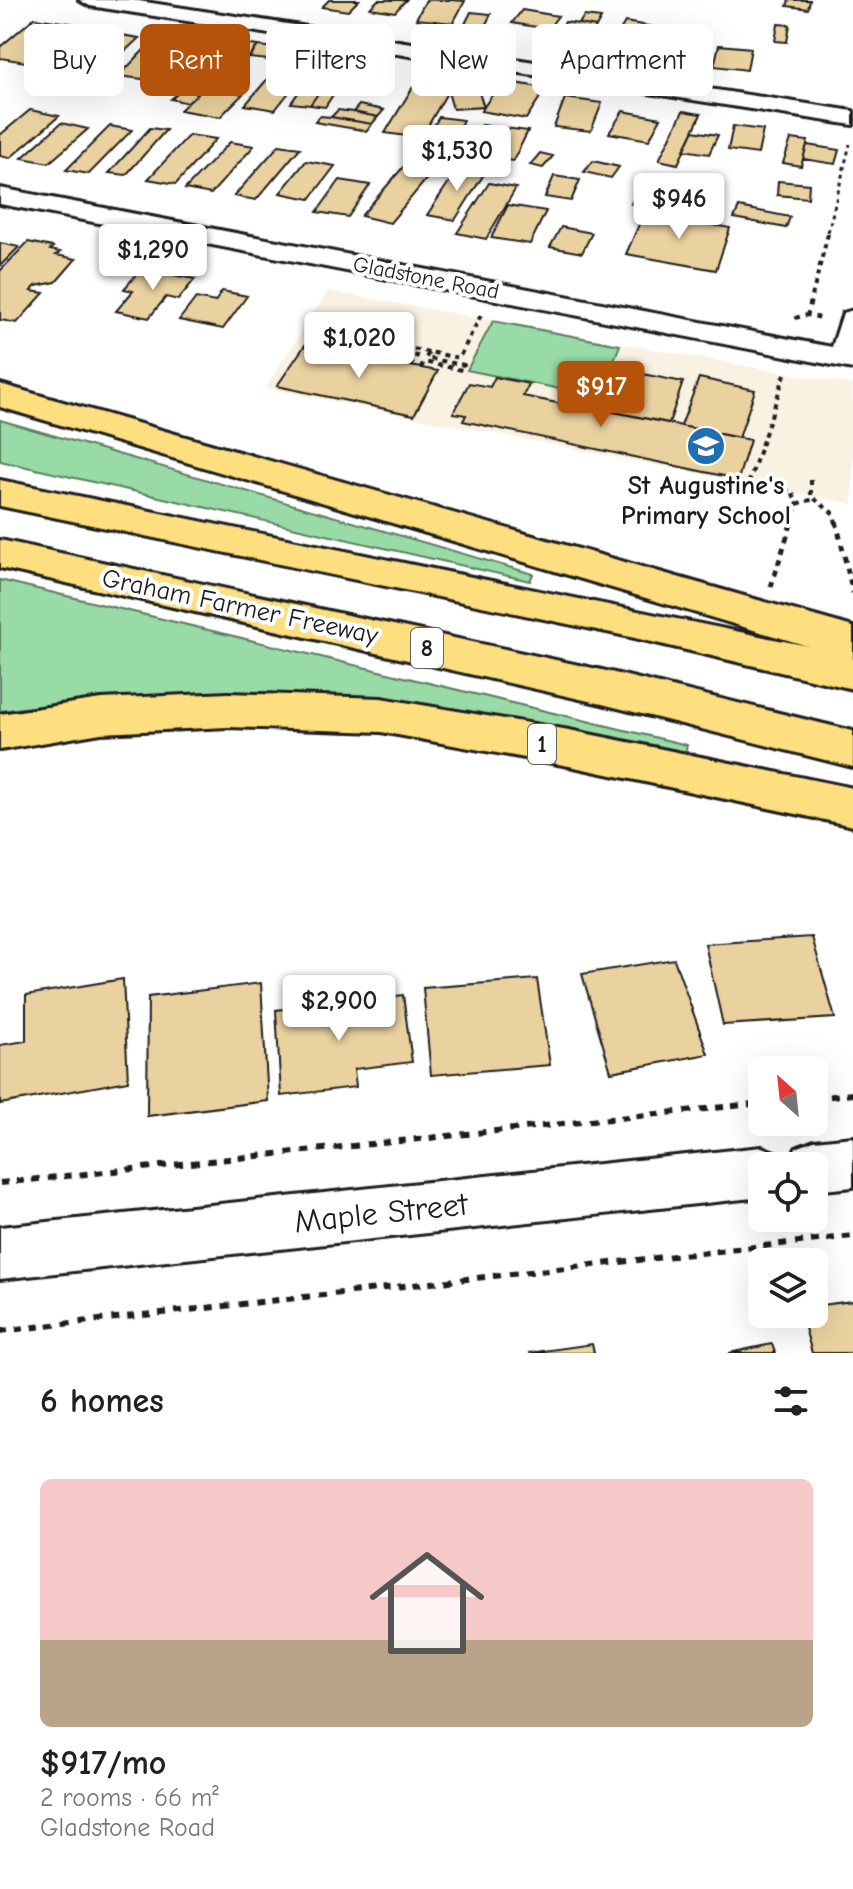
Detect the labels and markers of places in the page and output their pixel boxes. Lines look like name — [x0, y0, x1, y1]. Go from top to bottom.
pin: $1,530 — [392, 125, 522, 193]
pin: $946 — [632, 173, 726, 241]
pin: $1,290 — [88, 224, 218, 292]
pin: $1,020 — [294, 312, 424, 380]
pin: $917 — [554, 361, 648, 429]
school or university icon: St Augustine's Primary School — [685, 425, 727, 467]
place label: St Augustine's Primary School — [621, 471, 791, 531]
pin: $2,900 — [274, 975, 404, 1043]

